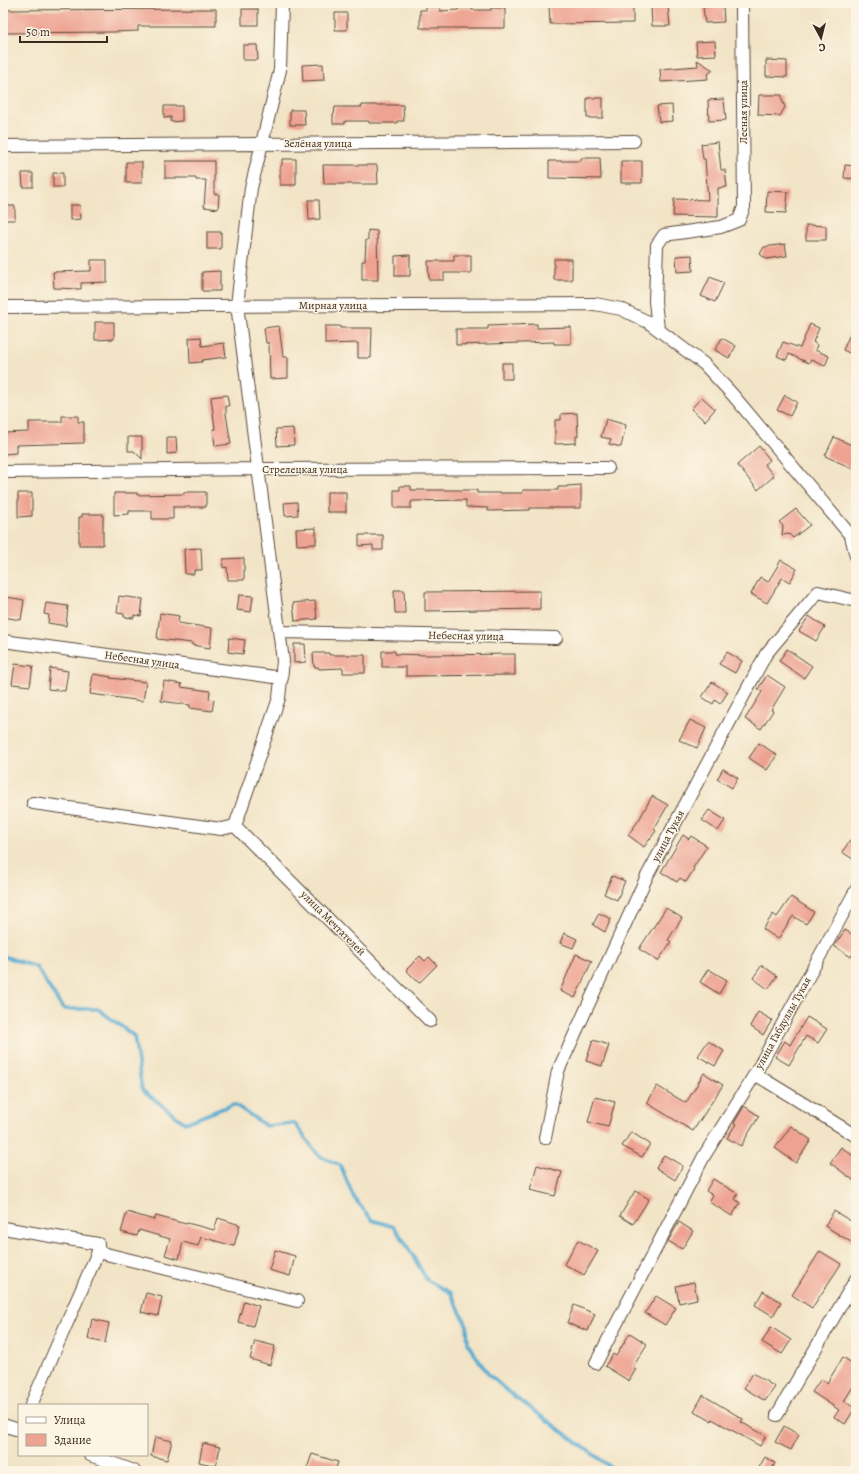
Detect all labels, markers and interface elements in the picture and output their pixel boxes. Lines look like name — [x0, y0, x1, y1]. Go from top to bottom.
scale bar — [20, 18, 107, 44]
north arrow — [801, 18, 841, 58]
text: 50 m — [26, 24, 50, 40]
text: С — [818, 40, 826, 55]
street label: Лесная улица — [736, 79, 751, 144]
street label: Зелёная улица — [284, 136, 353, 151]
street label: Мирная улица — [299, 298, 368, 313]
street label: Стрелецкая улица — [262, 462, 349, 477]
street label: Небесная улица — [428, 628, 505, 644]
street label: Небесная улица — [103, 647, 181, 673]
street label: улица Тукая — [648, 808, 688, 865]
street label: улица Мечтателей — [296, 886, 369, 959]
street label: улица Габдуллы Тукая — [751, 974, 815, 1073]
legend — [18, 1404, 148, 1456]
text: Улица — [54, 1412, 86, 1428]
text: Здание — [54, 1432, 91, 1448]

